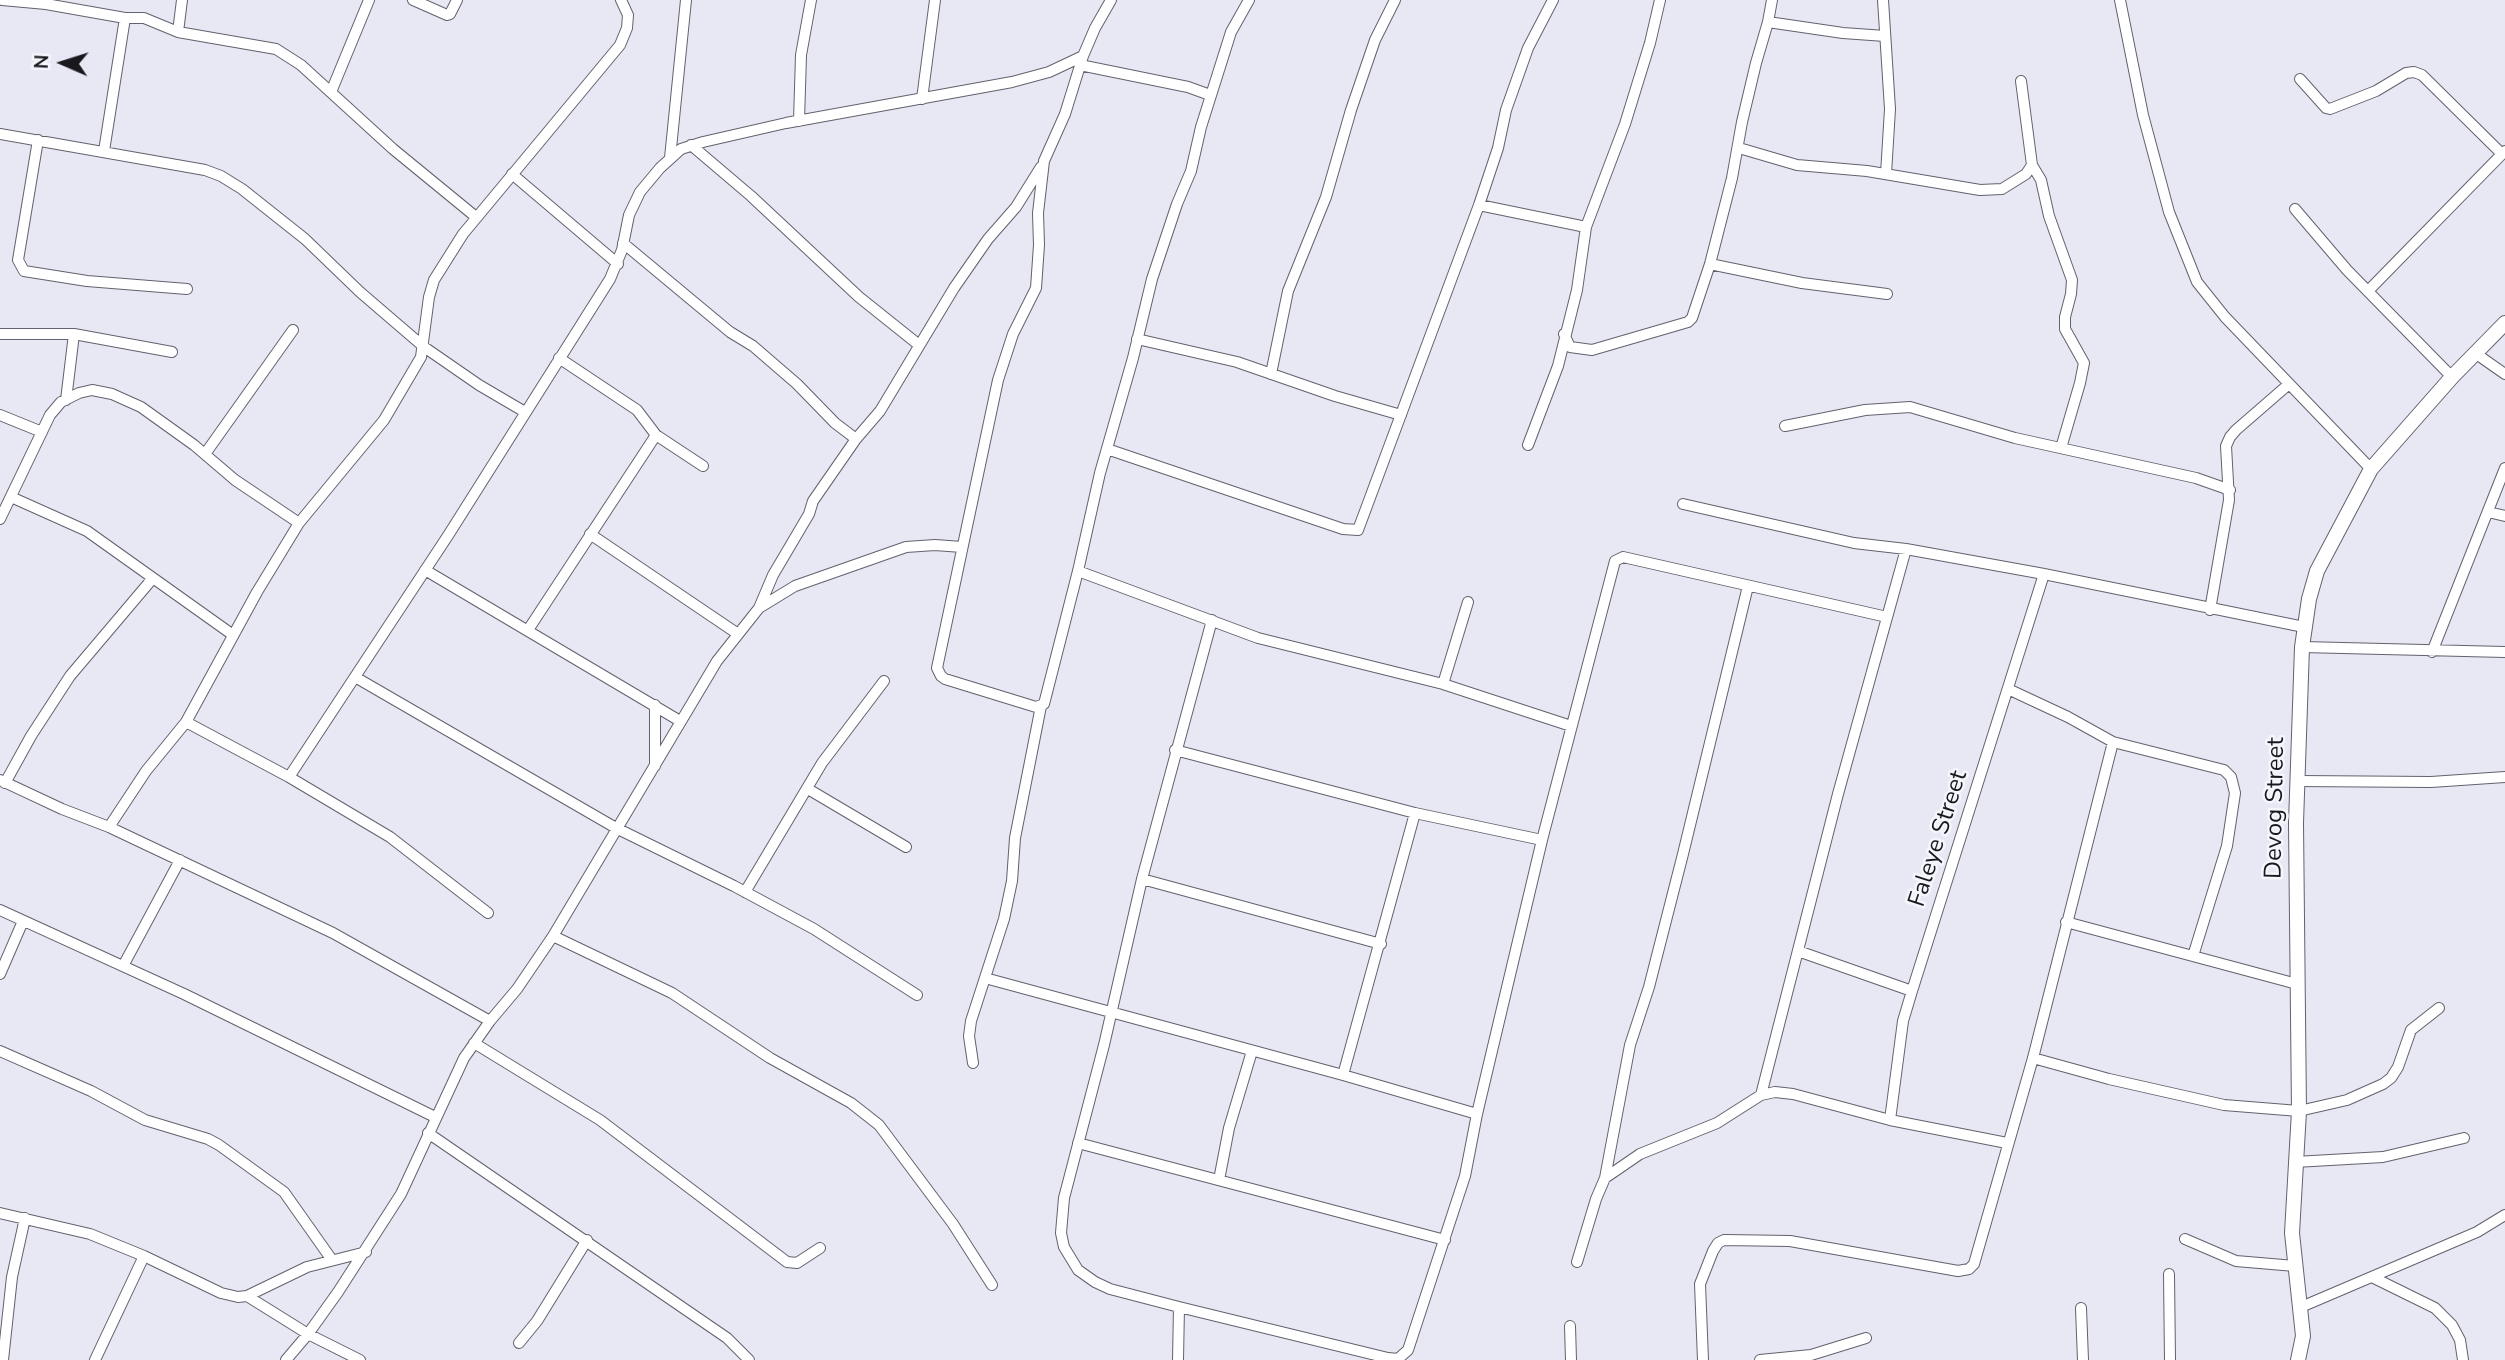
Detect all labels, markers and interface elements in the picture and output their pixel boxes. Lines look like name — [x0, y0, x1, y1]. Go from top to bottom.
north arrow — [28, 28, 98, 98]
text: N — [29, 54, 55, 70]
street label: Devog Street — [2260, 737, 2292, 879]
street label: Faleye Street — [1903, 767, 1975, 911]

